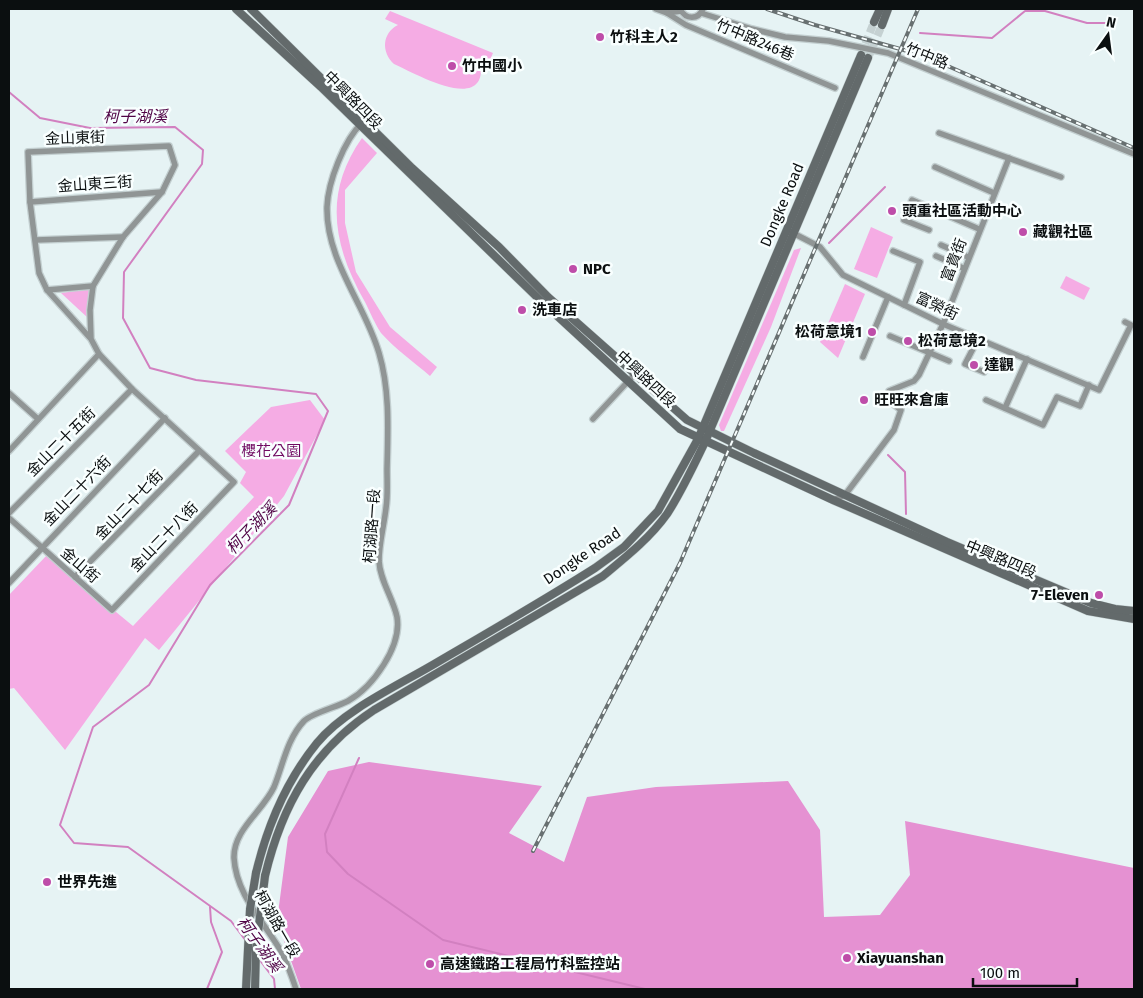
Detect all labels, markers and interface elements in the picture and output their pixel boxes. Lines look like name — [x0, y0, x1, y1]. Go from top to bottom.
north arrow — [1083, 10, 1133, 60]
text: N — [1104, 13, 1118, 32]
street label: 竹中路246巷 — [713, 16, 797, 64]
place label: 竹科主人2 — [610, 28, 678, 46]
marker: 竹科主人2 — [594, 31, 606, 43]
street label: 竹中路 — [903, 39, 951, 73]
place label: 竹中國小 — [462, 57, 523, 75]
marker: 竹中國小 — [446, 60, 458, 72]
street label: 中興路四段 — [320, 67, 386, 133]
water label: 柯子湖溪 — [103, 107, 169, 126]
street label: 金山東街 — [45, 128, 105, 148]
street label: Dongke Road — [756, 160, 808, 250]
street label: 金山東三街 — [57, 172, 133, 196]
place label: 頭重社區活動中心 — [902, 202, 1022, 220]
marker: 頭重社區活動中心 — [886, 205, 898, 217]
place label: 藏觀社區 — [1033, 223, 1093, 241]
marker: 藏觀社區 — [1017, 226, 1029, 238]
street label: 富貴街 — [938, 236, 970, 284]
place label: NPC — [583, 260, 611, 278]
marker: NPC — [567, 263, 579, 275]
street label: 富榮街 — [913, 288, 961, 324]
place label: 洗車店 — [532, 301, 577, 319]
marker: 洗車店 — [516, 304, 528, 316]
place label: 松荷意境1 — [795, 323, 862, 341]
marker: 松荷意境1 — [866, 326, 878, 338]
place label: 松荷意境2 — [918, 332, 986, 350]
marker: 松荷意境2 — [902, 335, 914, 347]
street label: 中興路四段 — [612, 347, 680, 411]
place label: 達觀 — [984, 356, 1014, 374]
marker: 達觀 — [968, 359, 980, 371]
place label: 旺旺來倉庫 — [874, 391, 949, 409]
marker: 旺旺來倉庫 — [858, 394, 870, 406]
street label: 金山二十五街 — [23, 404, 99, 480]
park label: 櫻花公園 — [241, 442, 301, 460]
street label: 金山二十六街 — [39, 452, 115, 530]
street label: 金山二十七街 — [91, 466, 167, 544]
street label: 柯湖路一段 — [360, 488, 384, 564]
water label: 柯子湖溪 — [222, 497, 282, 558]
street label: 金山二十八街 — [126, 498, 202, 576]
street label: Dongke Road — [540, 524, 624, 588]
street label: 中興路四段 — [963, 536, 1039, 582]
street label: 金山街 — [57, 543, 103, 587]
place label: 7-Eleven — [1031, 586, 1089, 604]
marker: 7-Eleven — [1093, 589, 1105, 601]
place label: 世界先進 — [57, 873, 117, 891]
marker: 世界先進 — [41, 876, 53, 888]
street label: 柯湖路一段 — [250, 887, 304, 961]
water label: 柯子湖溪 — [233, 913, 287, 977]
place label: Xiayuanshan — [856, 949, 944, 967]
marker: Xiayuanshan — [841, 952, 853, 964]
place label: 高速鐵路工程局竹科監控站 — [440, 955, 620, 973]
scale bar — [973, 956, 1077, 988]
marker: 高速鐵路工程局竹科監控站 — [424, 958, 436, 970]
text: 100 m — [980, 964, 1020, 982]

